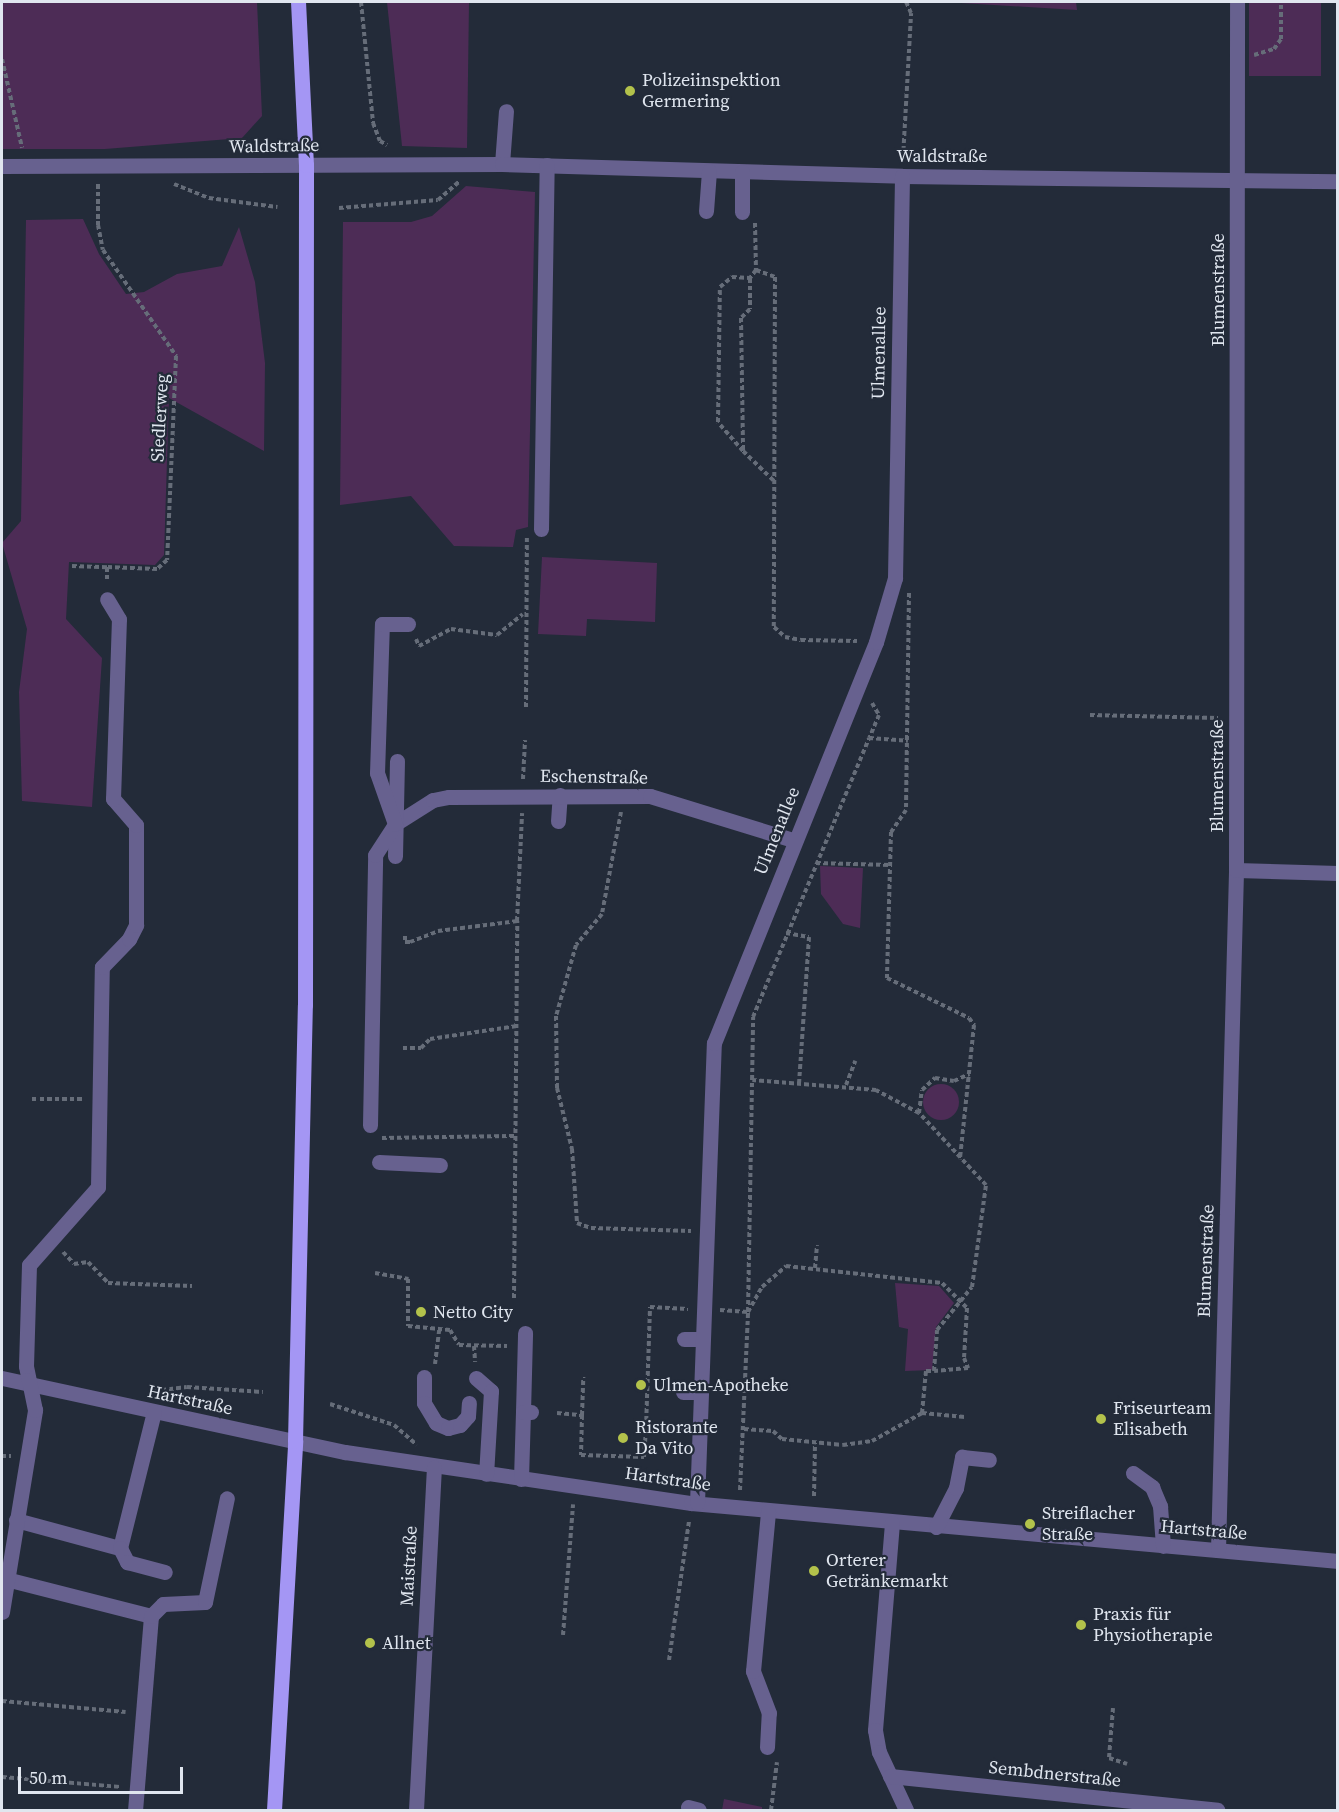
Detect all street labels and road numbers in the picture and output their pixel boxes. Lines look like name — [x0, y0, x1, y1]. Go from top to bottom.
street label: Waldstraße — [228, 134, 320, 158]
street label: Waldstraße — [897, 145, 987, 167]
street label: Blumenstraße — [1207, 233, 1229, 347]
street label: Ulmenallee — [867, 306, 891, 400]
street label: Siedlerweg — [147, 373, 173, 463]
street label: Blumenstraße — [1206, 719, 1228, 833]
street label: Eschenstraße — [540, 765, 648, 789]
street label: Ulmenallee — [750, 784, 804, 878]
street label: Blumenstraße — [1193, 1204, 1219, 1318]
street label: Hartstraße — [145, 1380, 235, 1420]
street label: Hartstraße — [624, 1462, 712, 1496]
street label: Hartstraße — [1160, 1515, 1248, 1545]
street label: Maistraße — [396, 1525, 422, 1607]
street label: Sembdnerstraße — [988, 1756, 1122, 1792]

